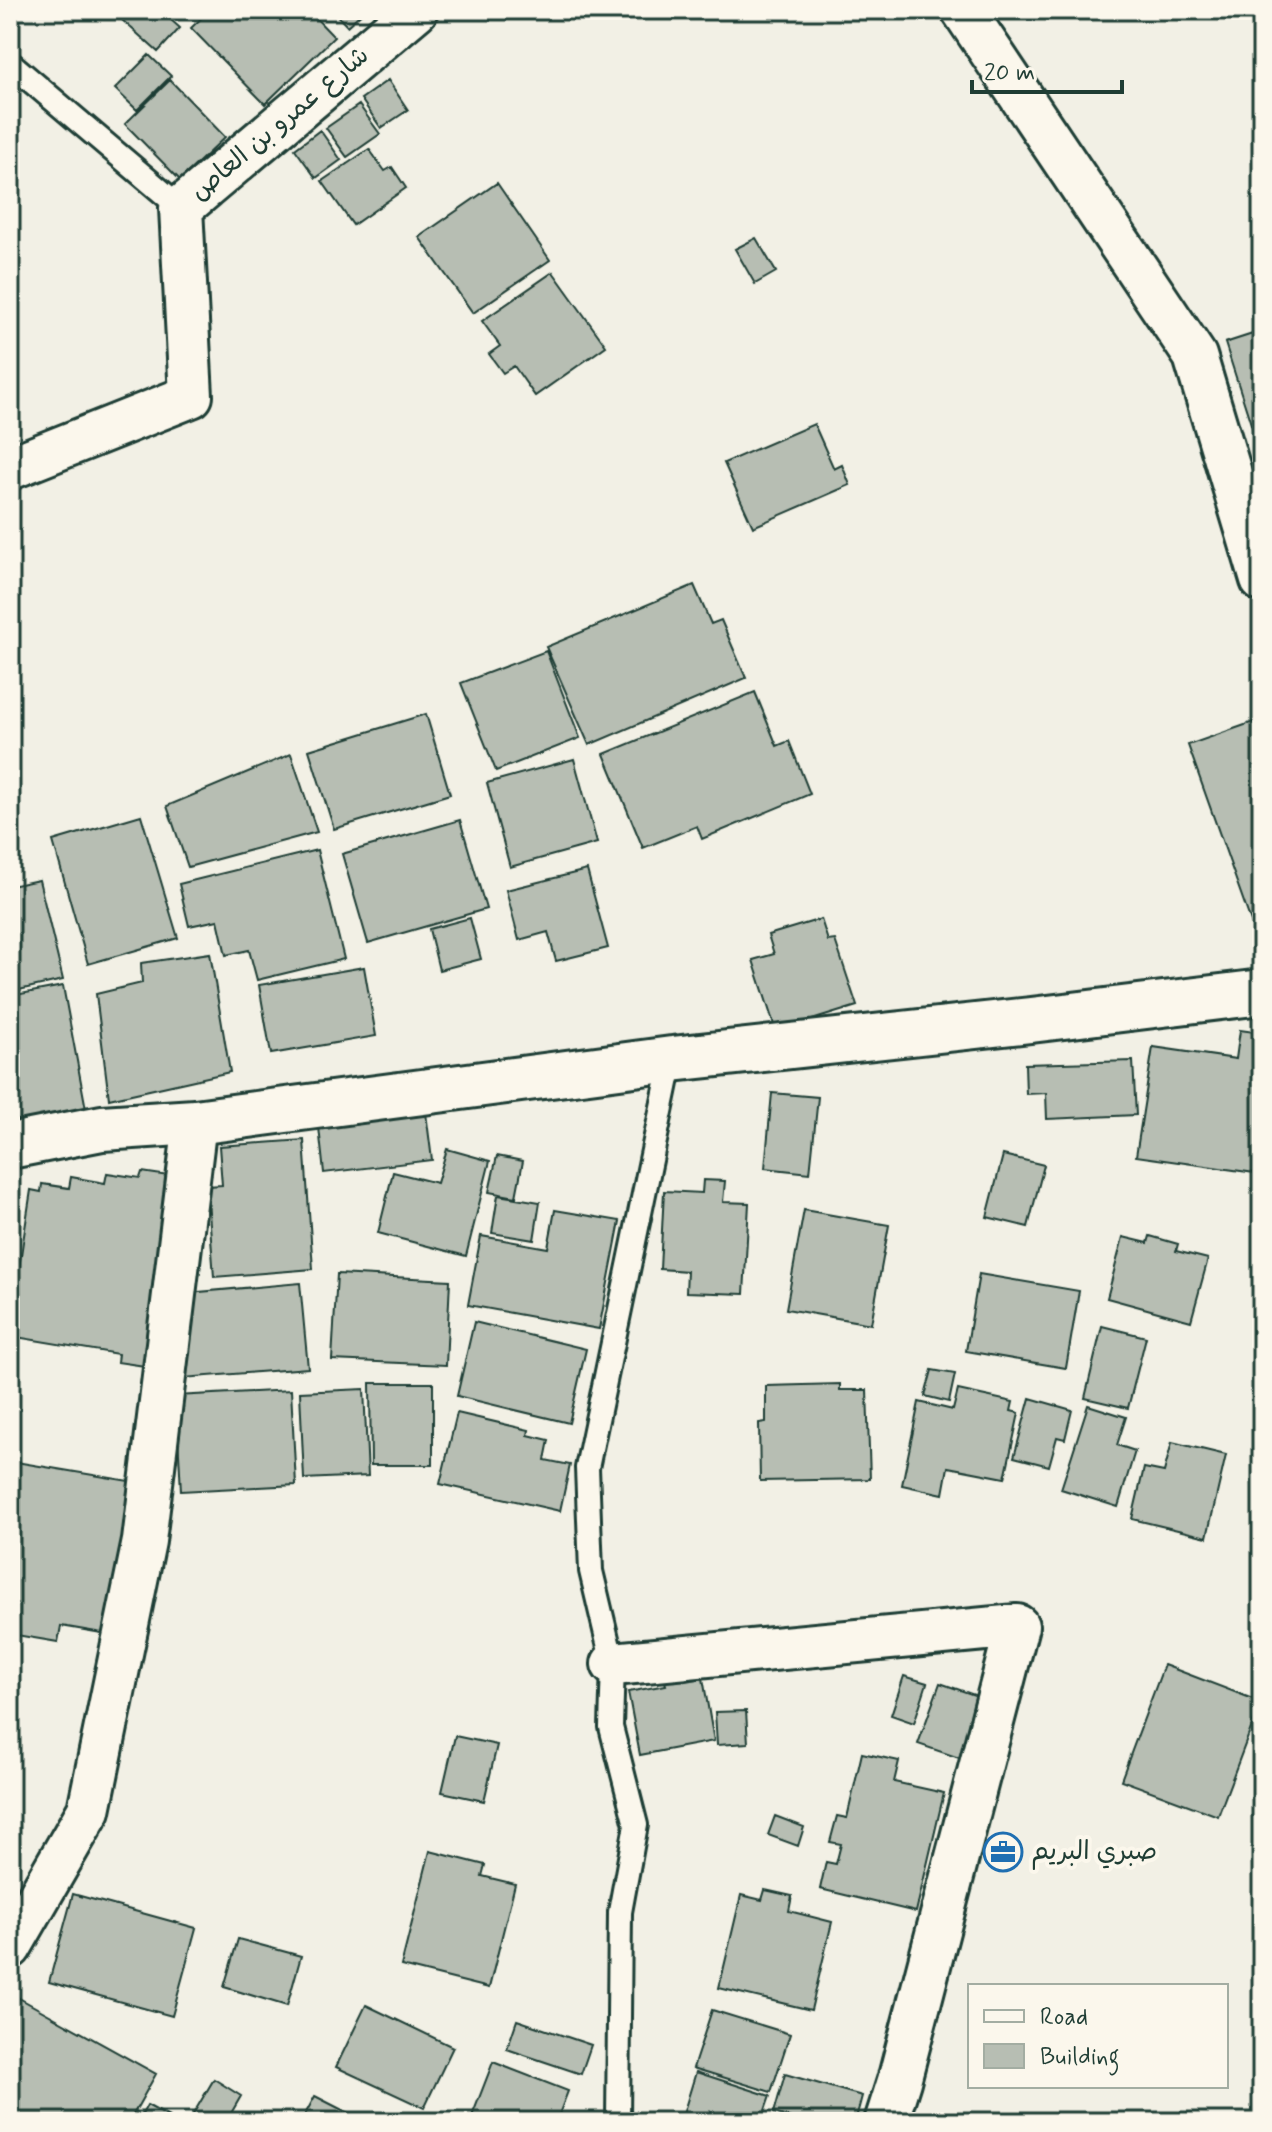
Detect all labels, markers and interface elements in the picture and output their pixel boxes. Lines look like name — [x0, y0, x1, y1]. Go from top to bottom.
street label: شارع عمرو بن العاص — [183, 39, 377, 209]
scale bar — [972, 44, 1122, 94]
text: 20 m — [984, 58, 1035, 89]
office icon: صبري البريم — [982, 1831, 1024, 1873]
place label: صبري البريم — [1031, 1835, 1157, 1870]
legend — [968, 1984, 1228, 2088]
text: Road — [1040, 2002, 1088, 2033]
text: Building — [1040, 2042, 1120, 2076]

